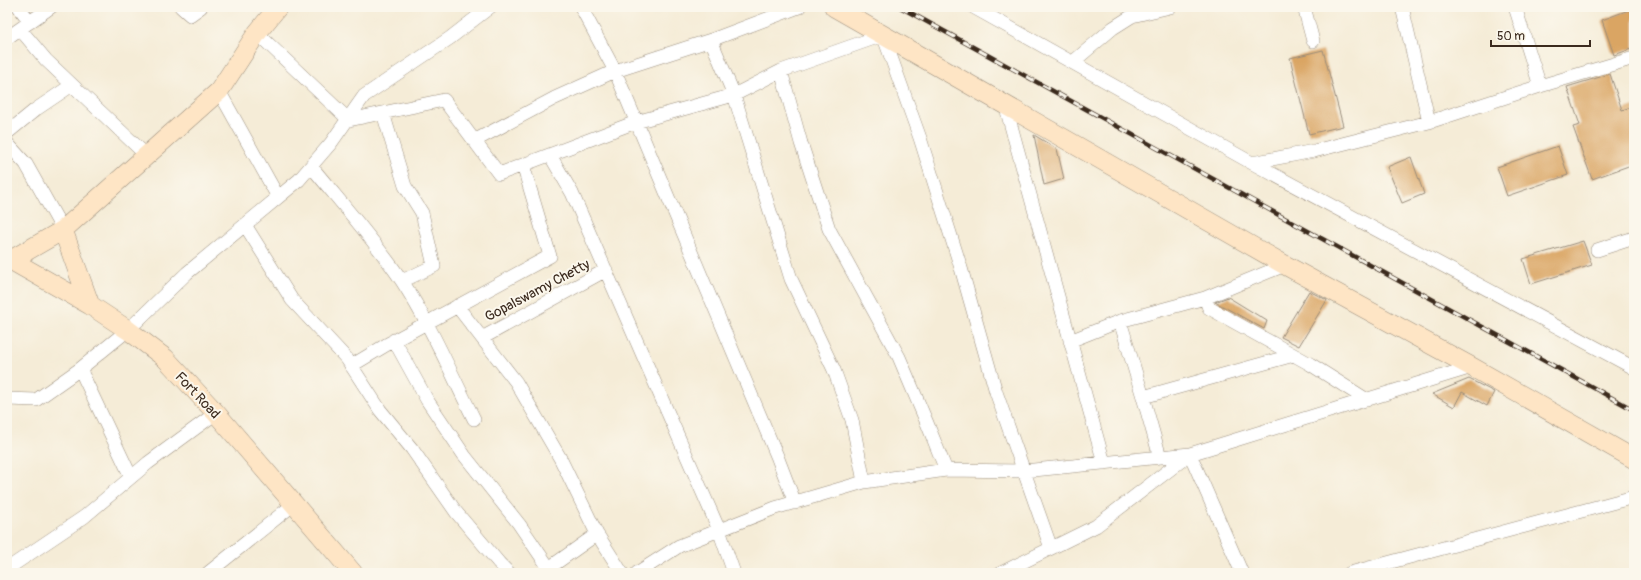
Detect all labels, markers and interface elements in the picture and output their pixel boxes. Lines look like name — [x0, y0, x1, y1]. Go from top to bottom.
scale bar — [1491, 22, 1590, 48]
text: 50 m — [1497, 29, 1525, 44]
street label: Gopalswamy Chetty — [482, 256, 593, 325]
street label: Fort Road — [172, 368, 224, 422]

